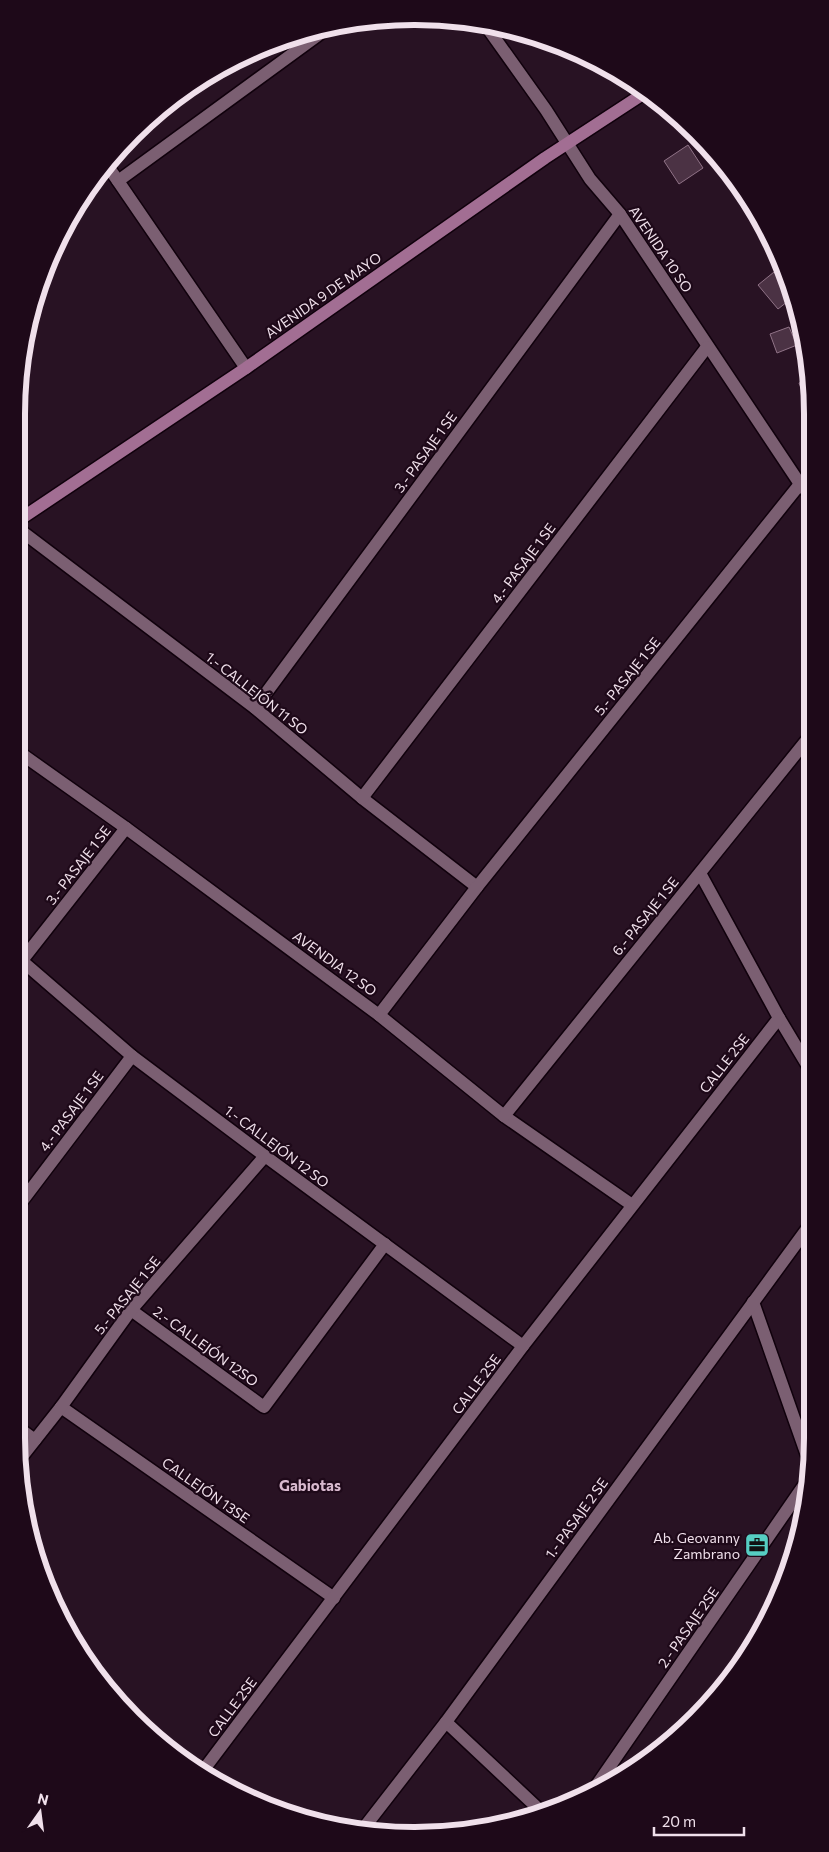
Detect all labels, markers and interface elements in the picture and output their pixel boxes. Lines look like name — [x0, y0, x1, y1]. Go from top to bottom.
street label: AVENIDA 10 SO — [626, 202, 696, 296]
street label: AVENIDA 9 DE MAYO — [262, 249, 384, 341]
street label: 3.- PASAJE 1 SE — [390, 408, 460, 496]
street label: 4.- PASAJE 1 SE — [487, 520, 559, 606]
street label: 5.- PASAJE 1 SE — [590, 634, 664, 718]
street label: 1.- CALLEJÓN 11 SO — [203, 648, 311, 738]
street label: 3.- PASAJE 1 SE — [42, 822, 114, 908]
street label: 6.- PASAJE 1 SE — [608, 873, 682, 959]
street label: AVENDIA 12 SO — [290, 927, 380, 999]
street label: CALLE 2SE — [696, 1030, 752, 1096]
street label: 4.- PASAJE 1 SE — [35, 1068, 107, 1154]
street label: 1.- CALLEJÓN 12 SO — [221, 1101, 333, 1191]
street label: 5.- PASAJE 1 SE — [90, 1253, 164, 1337]
street label: 2.- CALLEJÓN 12SO — [150, 1302, 262, 1390]
street label: CALLE 2SE — [448, 1351, 504, 1417]
street label: CALLEJÓN 13SE — [159, 1454, 253, 1526]
street label: 1.- PASAJE 2 SE — [541, 1474, 611, 1562]
district label: Gabiotas — [279, 1476, 341, 1494]
place label: Ab. Geovanny Zambrano — [653, 1529, 740, 1562]
office icon: Ab. Geovanny Zambrano — [744, 1532, 770, 1558]
street label: 2.- PASAJE 2SE — [654, 1583, 722, 1671]
street label: CALLE 2SE — [204, 1674, 260, 1740]
north arrow — [15, 1787, 65, 1837]
text: N — [36, 1789, 50, 1808]
scale bar — [654, 1804, 744, 1836]
text: 20 m — [662, 1812, 696, 1830]

